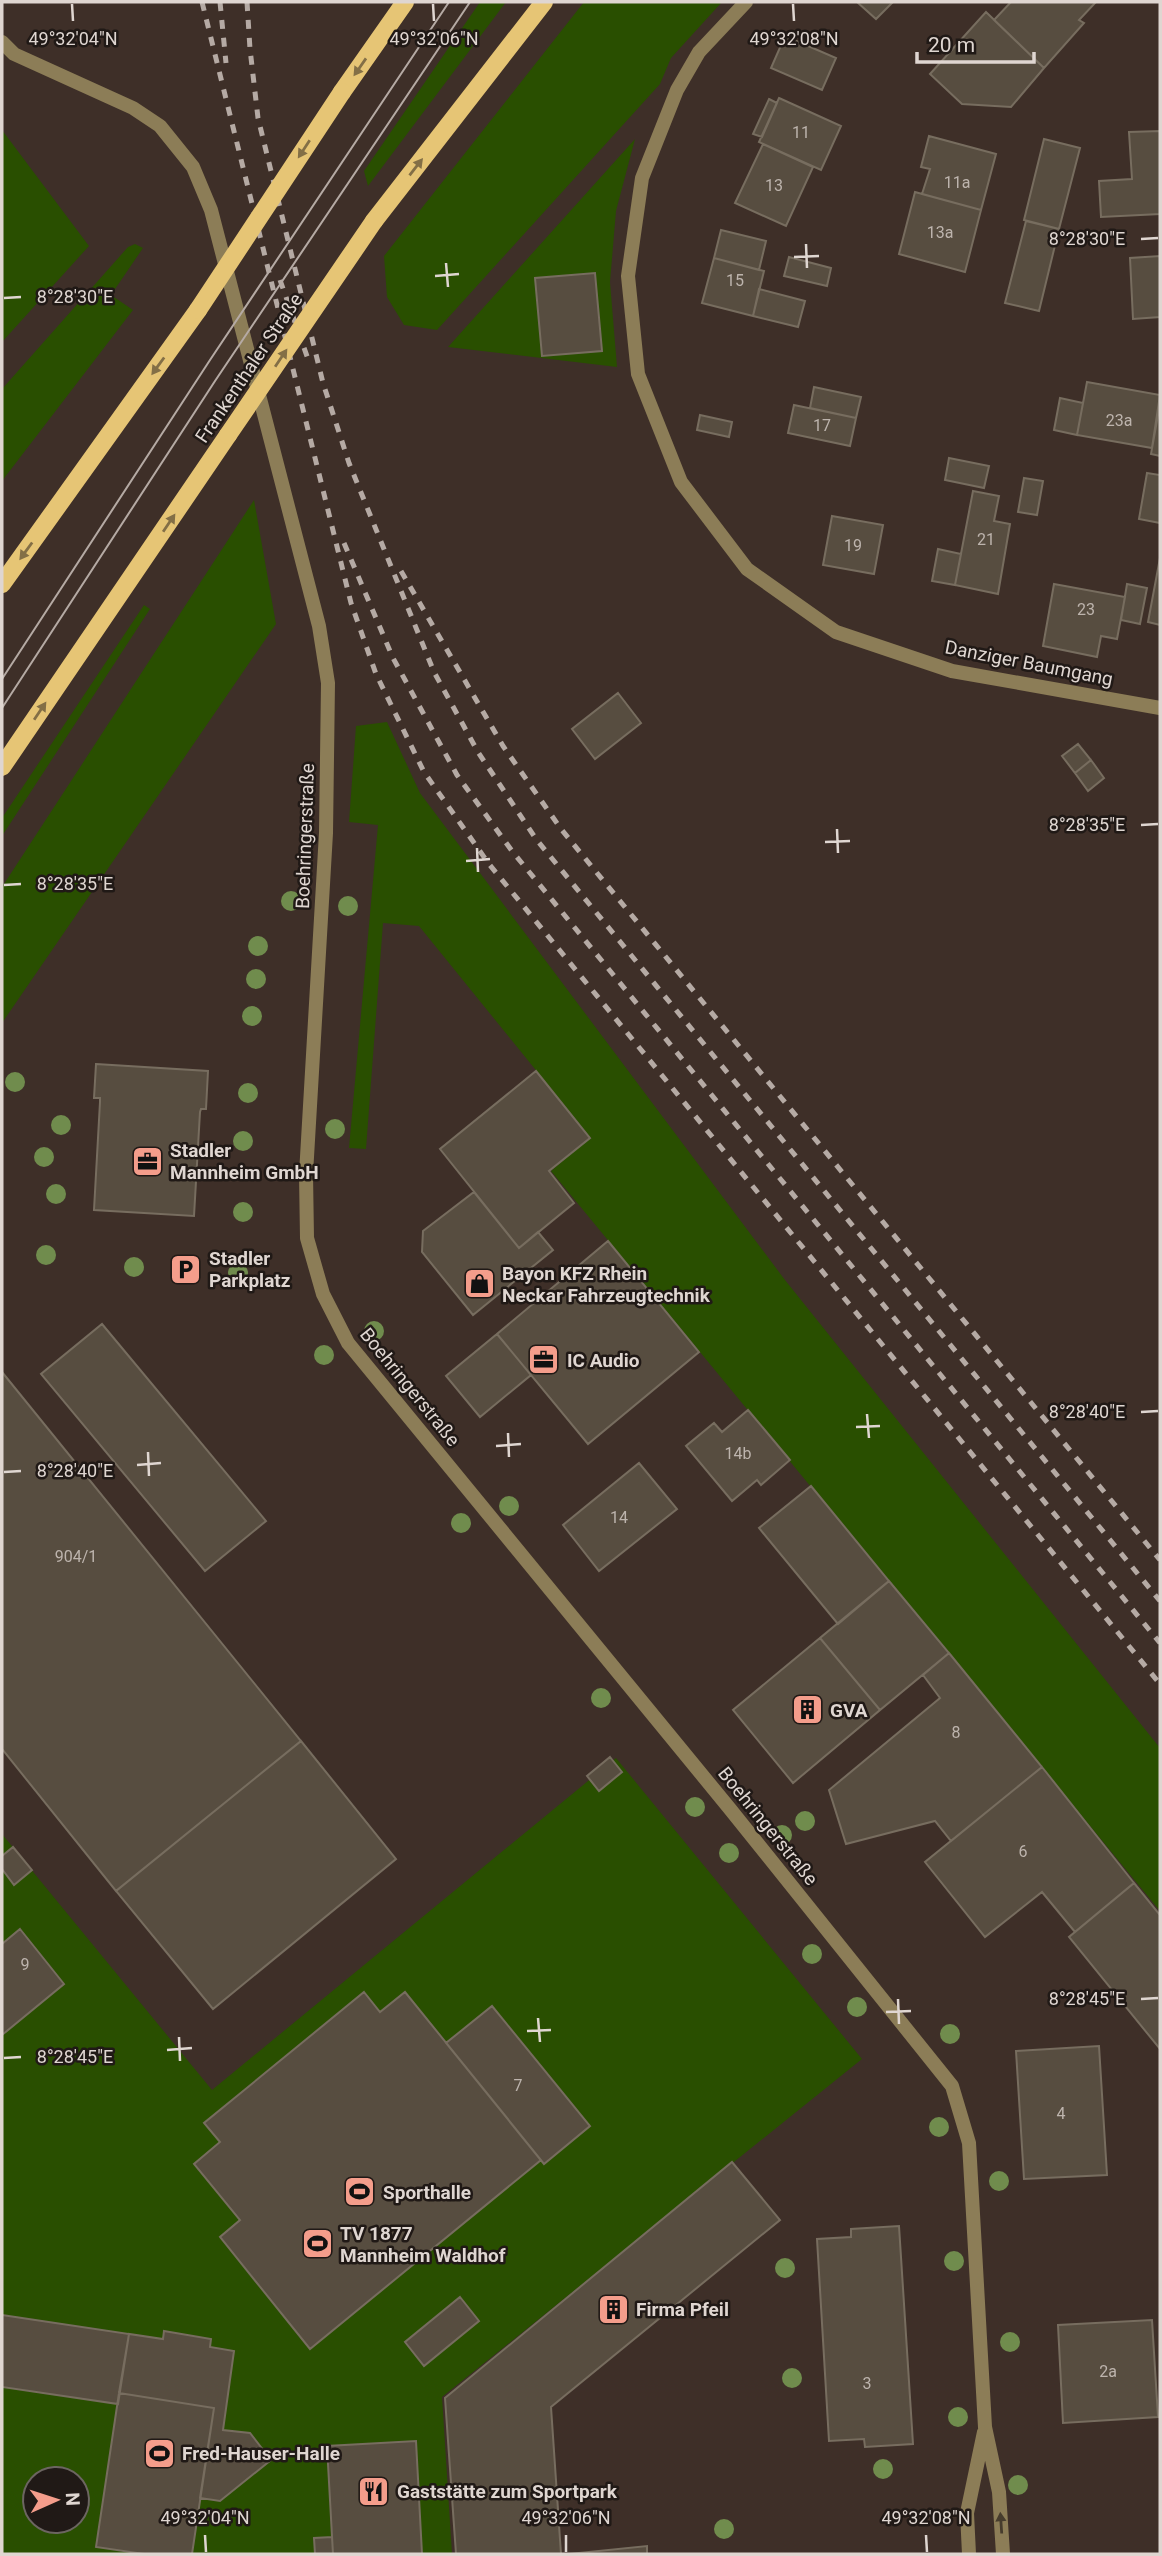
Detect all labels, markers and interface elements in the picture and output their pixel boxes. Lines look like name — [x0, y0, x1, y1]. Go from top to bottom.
scale bar — [917, 21, 1034, 65]
text: 49°32'04"N — [28, 28, 118, 49]
text: 49°32'06"N — [389, 28, 479, 49]
text: 49°32'08"N — [749, 28, 839, 49]
text: 20 m — [928, 33, 975, 57]
one-way arrow — [353, 58, 367, 76]
house number: 11 — [792, 123, 810, 142]
one-way arrow — [298, 139, 311, 158]
one-way arrow — [408, 158, 422, 176]
house number: 11a — [944, 173, 970, 192]
house number: 13 — [765, 176, 783, 195]
house number: 13a — [927, 223, 953, 242]
text: 8°28'30"E — [1049, 228, 1125, 249]
house number: 15 — [726, 271, 744, 290]
text: 8°28'30"E — [37, 286, 113, 307]
street label: Frankenthaler Straße — [190, 289, 308, 447]
one-way arrow — [274, 349, 287, 368]
one-way arrow — [151, 357, 165, 375]
house number: 23a — [1106, 411, 1132, 430]
house number: 17 — [813, 416, 831, 435]
one-way arrow — [162, 513, 175, 533]
house number: 21 — [977, 530, 995, 549]
house number: 19 — [844, 536, 862, 555]
one-way arrow — [19, 542, 33, 560]
house number: 23 — [1077, 600, 1095, 619]
street label: Danziger Baumgang — [943, 635, 1115, 691]
one-way arrow — [33, 701, 46, 720]
street label: Boehringerstraße — [291, 763, 319, 909]
text: 8°28'35"E — [1049, 814, 1125, 835]
text: 8°28'35"E — [37, 873, 113, 894]
place label: Stadler Mannheim GmbH — [170, 1139, 319, 1184]
office icon: Stadler Mannheim GmbH — [130, 1144, 164, 1178]
place label: Stadler Parkplatz — [209, 1247, 291, 1292]
parking icon: Stadler Parkplatz — [169, 1252, 203, 1286]
place label: Bayon KFZ Rhein Neckar Fahrzeugtechnik — [502, 1262, 711, 1307]
shop icon: Bayon KFZ Rhein Neckar Fahrzeugtechnik — [462, 1267, 496, 1301]
street label: Boehringerstraße — [355, 1323, 465, 1451]
office icon: IC Audio — [527, 1343, 561, 1377]
place label: IC Audio — [567, 1349, 640, 1372]
text: 8°28'40"E — [1049, 1401, 1125, 1422]
house number: 14b — [725, 1444, 752, 1463]
text: 8°28'40"E — [37, 1460, 113, 1481]
house number: 14 — [610, 1508, 628, 1527]
house number: 904/1 — [55, 1547, 97, 1566]
building icon: GVA — [790, 1693, 824, 1727]
place label: GVA — [830, 1699, 868, 1722]
house number: 8 — [952, 1723, 961, 1742]
street label: Boehringerstraße — [713, 1762, 823, 1890]
house number: 6 — [1019, 1842, 1028, 1861]
house number: 9 — [21, 1955, 30, 1974]
text: 8°28'45"E — [1049, 1988, 1125, 2009]
text: 8°28'45"E — [37, 2046, 113, 2067]
house number: 7 — [514, 2076, 523, 2095]
house number: 4 — [1057, 2104, 1066, 2123]
sports icon: Sporthalle — [343, 2175, 377, 2209]
place label: Sporthalle — [383, 2181, 471, 2204]
place label: TV 1877 Mannheim Waldhof — [340, 2222, 506, 2267]
sports icon: TV 1877 Mannheim Waldhof — [300, 2227, 334, 2261]
building icon: Firma Pfeil — [596, 2292, 630, 2326]
place label: Firma Pfeil — [636, 2298, 729, 2321]
house number: 2a — [1099, 2362, 1117, 2381]
house number: 3 — [863, 2374, 872, 2393]
sports icon: Fred-Hauser-Halle — [142, 2436, 176, 2470]
place label: Fred-Hauser-Halle — [182, 2442, 340, 2465]
north arrow — [21, 2465, 91, 2535]
restaurant icon: Gaststätte zum Sportpark — [357, 2474, 391, 2508]
place label: Gaststätte zum Sportpark — [397, 2480, 618, 2503]
text: N — [61, 2492, 84, 2506]
text: 49°32'04"N — [160, 2507, 250, 2528]
text: 49°32'06"N — [521, 2507, 611, 2528]
text: 49°32'08"N — [881, 2507, 971, 2528]
one-way arrow — [995, 2512, 1006, 2534]

